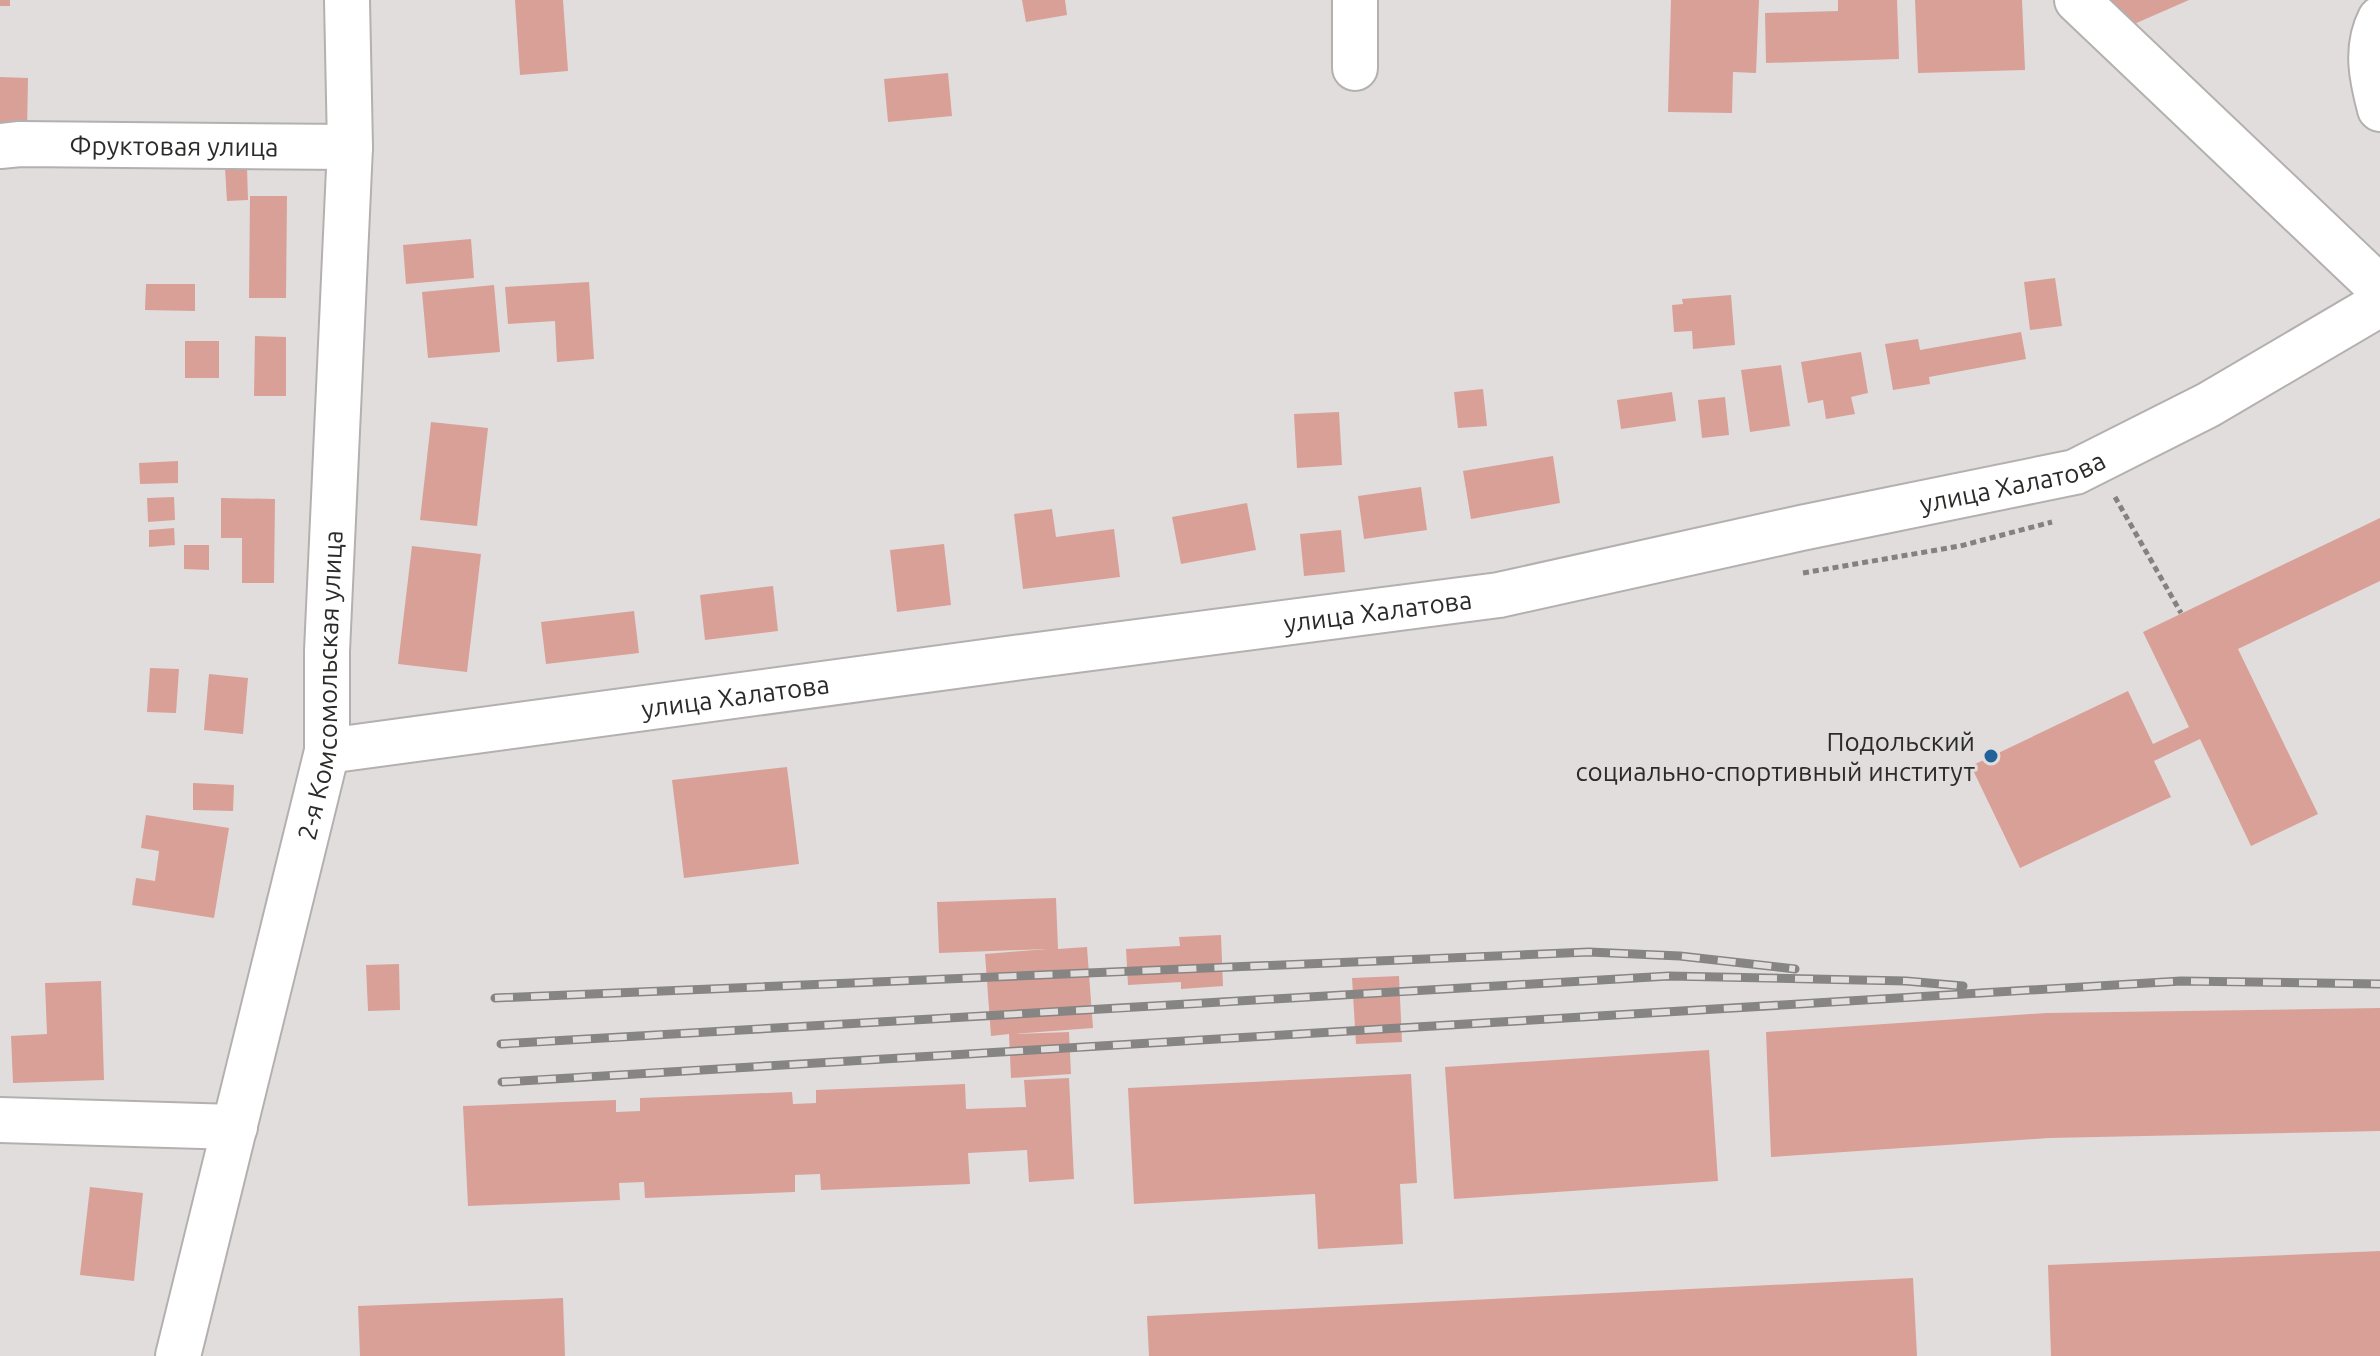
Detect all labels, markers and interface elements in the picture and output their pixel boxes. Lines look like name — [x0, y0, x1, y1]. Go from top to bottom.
street label: Фруктовая улица — [69, 130, 279, 161]
street label: улица Халатова — [1917, 445, 2110, 518]
street label: 2-я Комсомольская улица — [291, 530, 347, 843]
street label: улица Халатова — [1282, 584, 1474, 637]
street label: улица Халатова — [639, 669, 831, 723]
place label: Подольский социально-спортивный институт — [1576, 727, 1975, 786]
marker: Подольский социально-спортивный институт — [1982, 747, 2000, 765]

